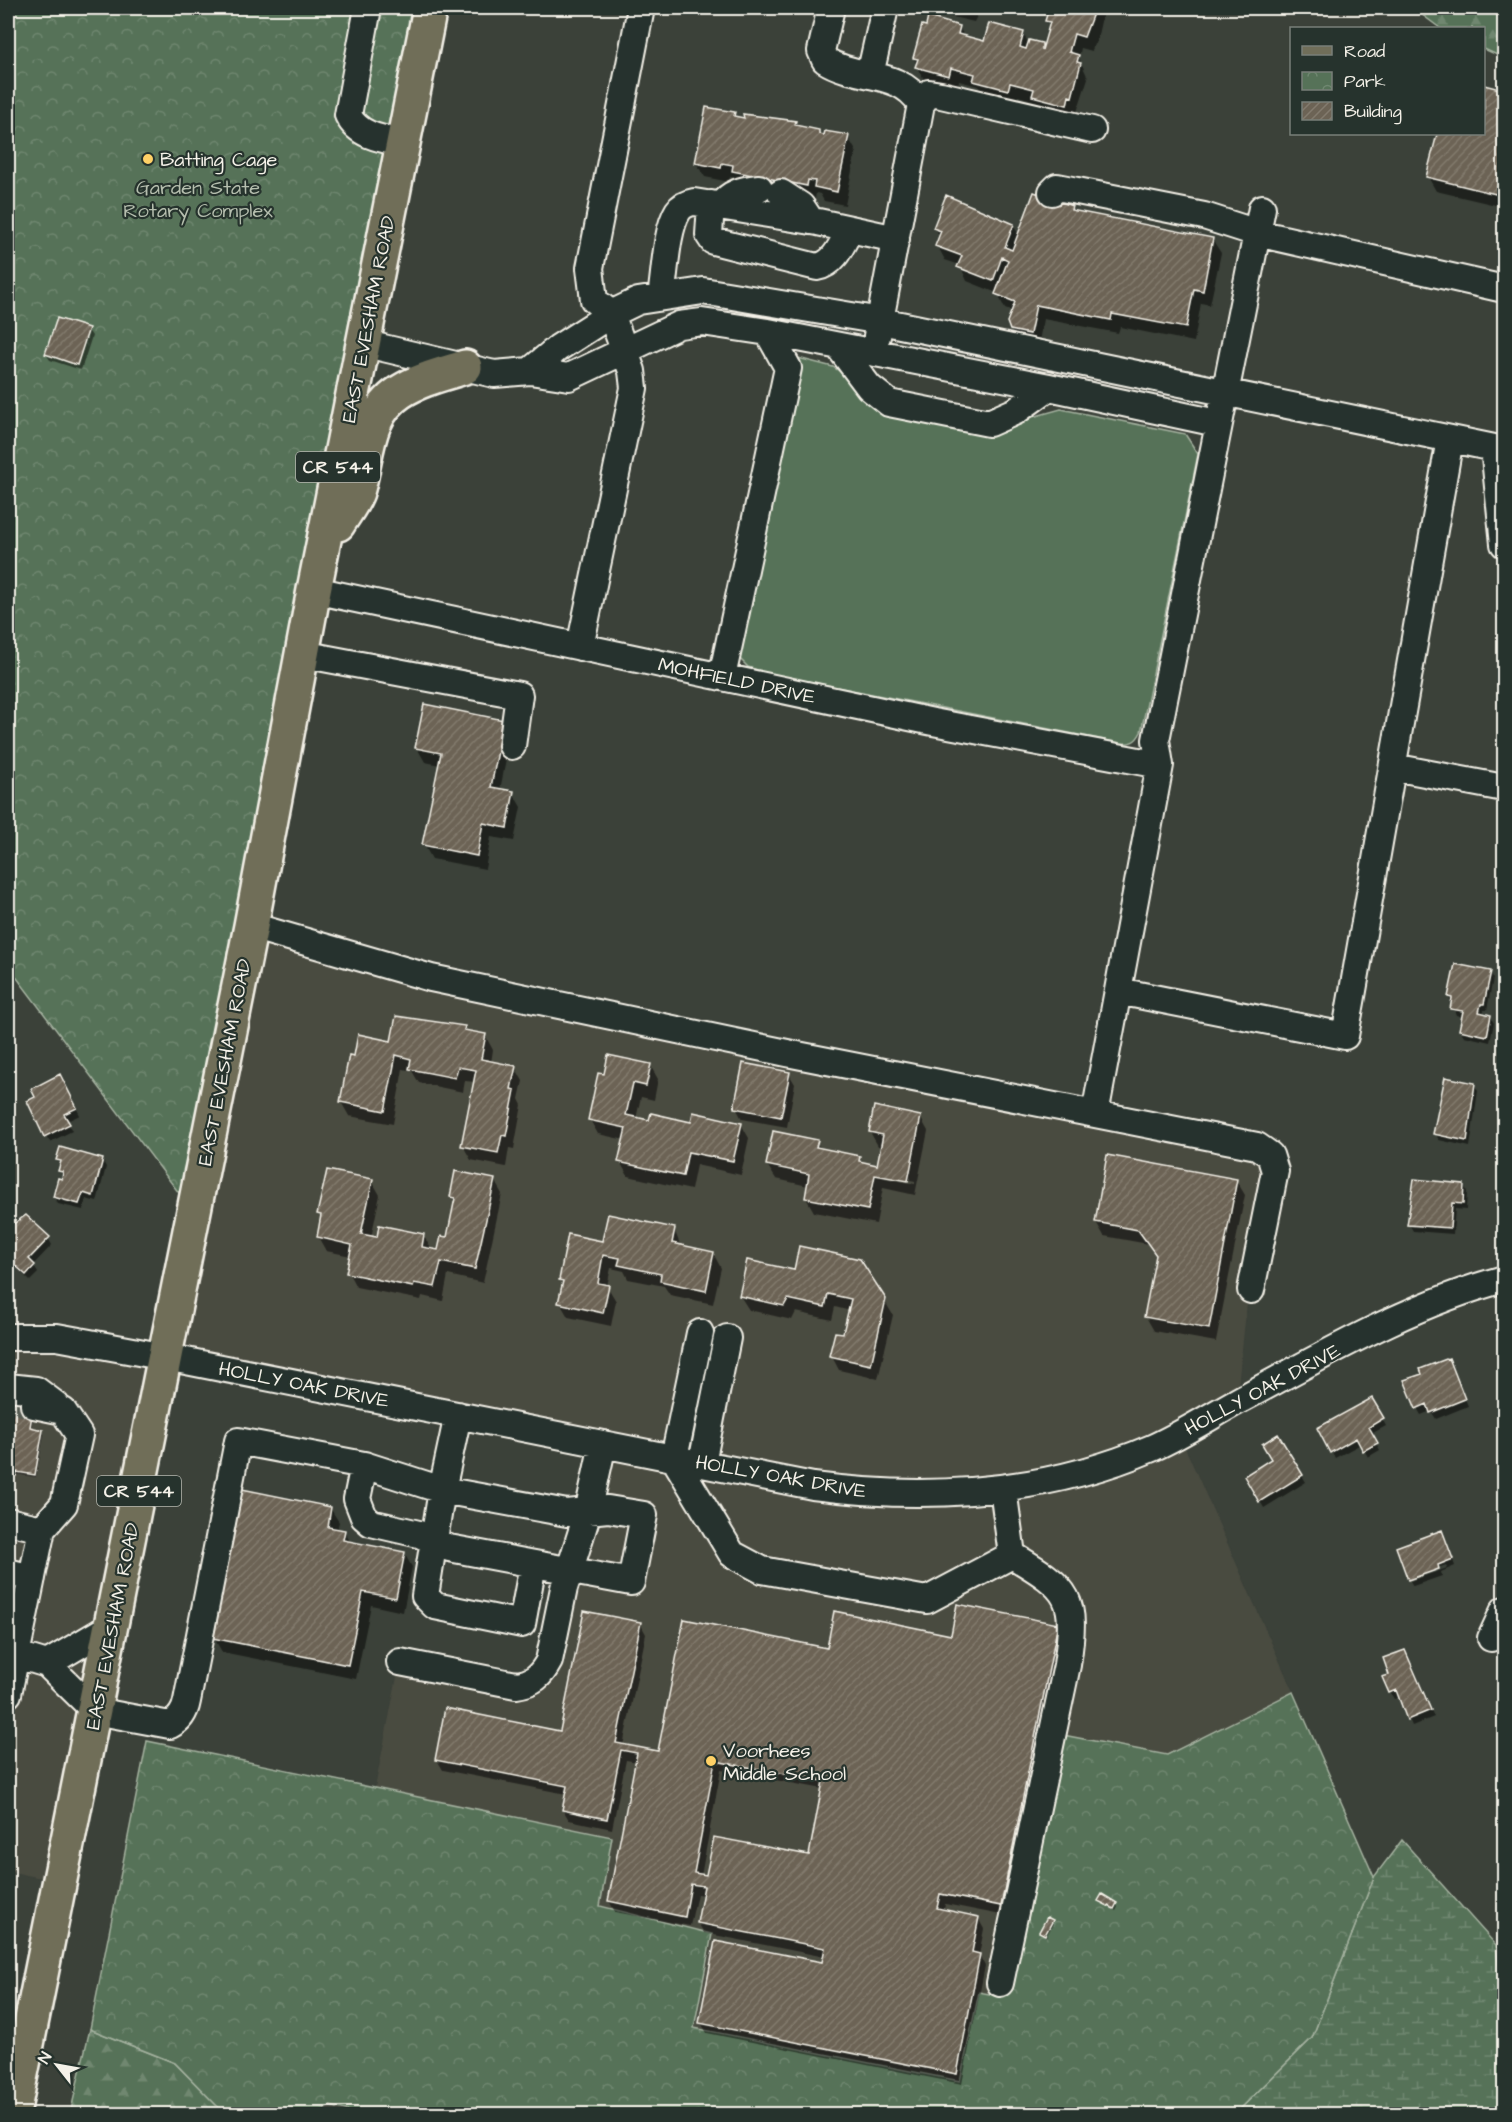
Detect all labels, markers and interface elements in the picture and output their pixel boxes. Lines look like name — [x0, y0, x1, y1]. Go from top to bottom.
legend — [1290, 27, 1485, 135]
text: Road — [1344, 39, 1385, 64]
text: Park — [1344, 69, 1386, 94]
text: Building — [1344, 99, 1402, 125]
place label: Batting Cage — [160, 146, 278, 175]
marker: Batting Cage — [141, 152, 155, 166]
park label: Garden State Rotary Complex — [123, 174, 273, 226]
street label: EAST EVESHAM ROAD — [335, 213, 403, 425]
road number: CR 544 — [296, 452, 380, 482]
street label: MOHFIELD DRIVE — [656, 651, 818, 711]
street label: EAST EVESHAM ROAD — [191, 956, 259, 1168]
street label: HOLLY OAK DRIVE — [1180, 1337, 1345, 1443]
street label: HOLLY OAK DRIVE — [216, 1355, 391, 1415]
street label: HOLLY OAK DRIVE — [693, 1448, 869, 1506]
road number: CR 544 — [97, 1476, 181, 1506]
street label: EAST EVESHAM ROAD — [79, 1520, 147, 1732]
place label: Voorhees Middle School — [723, 1737, 846, 1788]
marker: Voorhees Middle School — [704, 1754, 718, 1768]
north arrow — [27, 2035, 87, 2095]
text: N — [33, 2048, 57, 2068]

